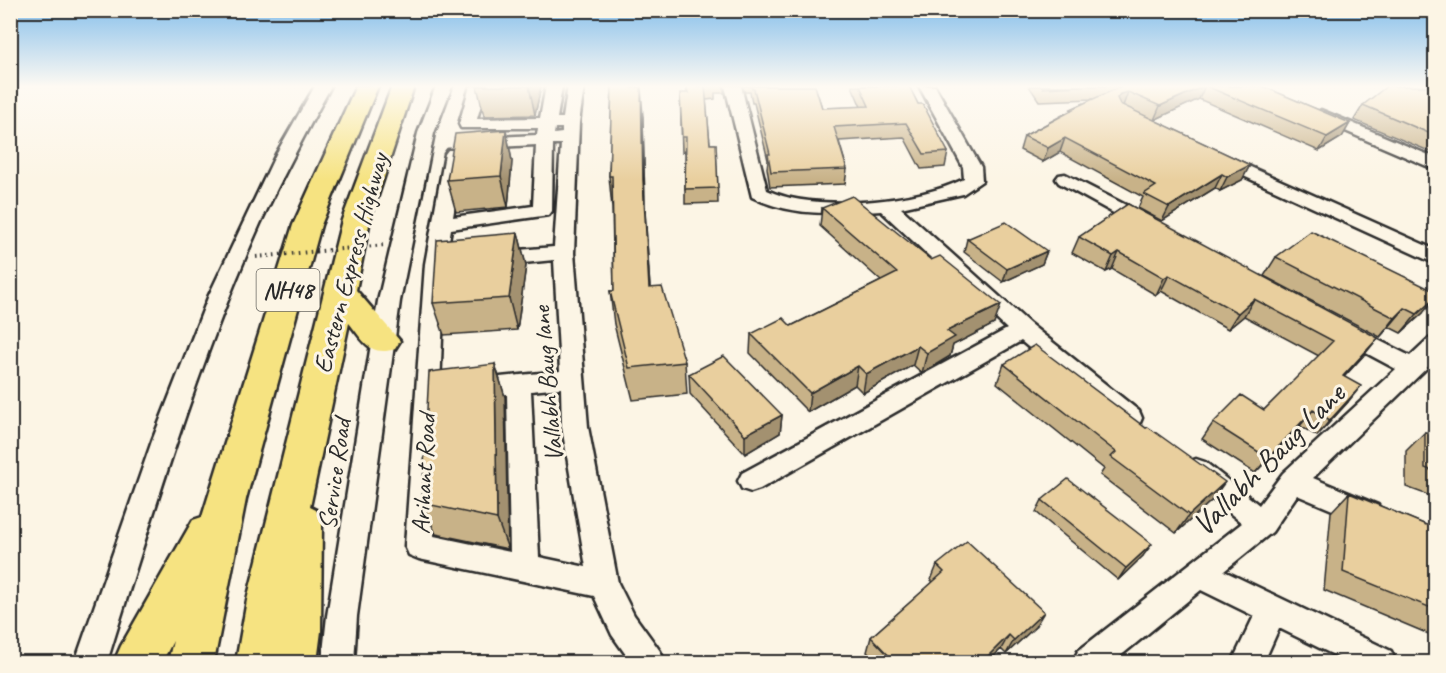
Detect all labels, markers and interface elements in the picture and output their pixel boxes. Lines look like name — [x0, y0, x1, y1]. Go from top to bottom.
street label: Eastern Express Highway — [305, 148, 396, 377]
road number: NH48 — [256, 269, 320, 311]
street label: Vallabh Baug lane — [524, 303, 571, 463]
street label: Vallabh Baug Lane — [1183, 372, 1355, 545]
street label: Arihant Road — [404, 409, 443, 535]
street label: Service Road — [310, 413, 359, 532]

